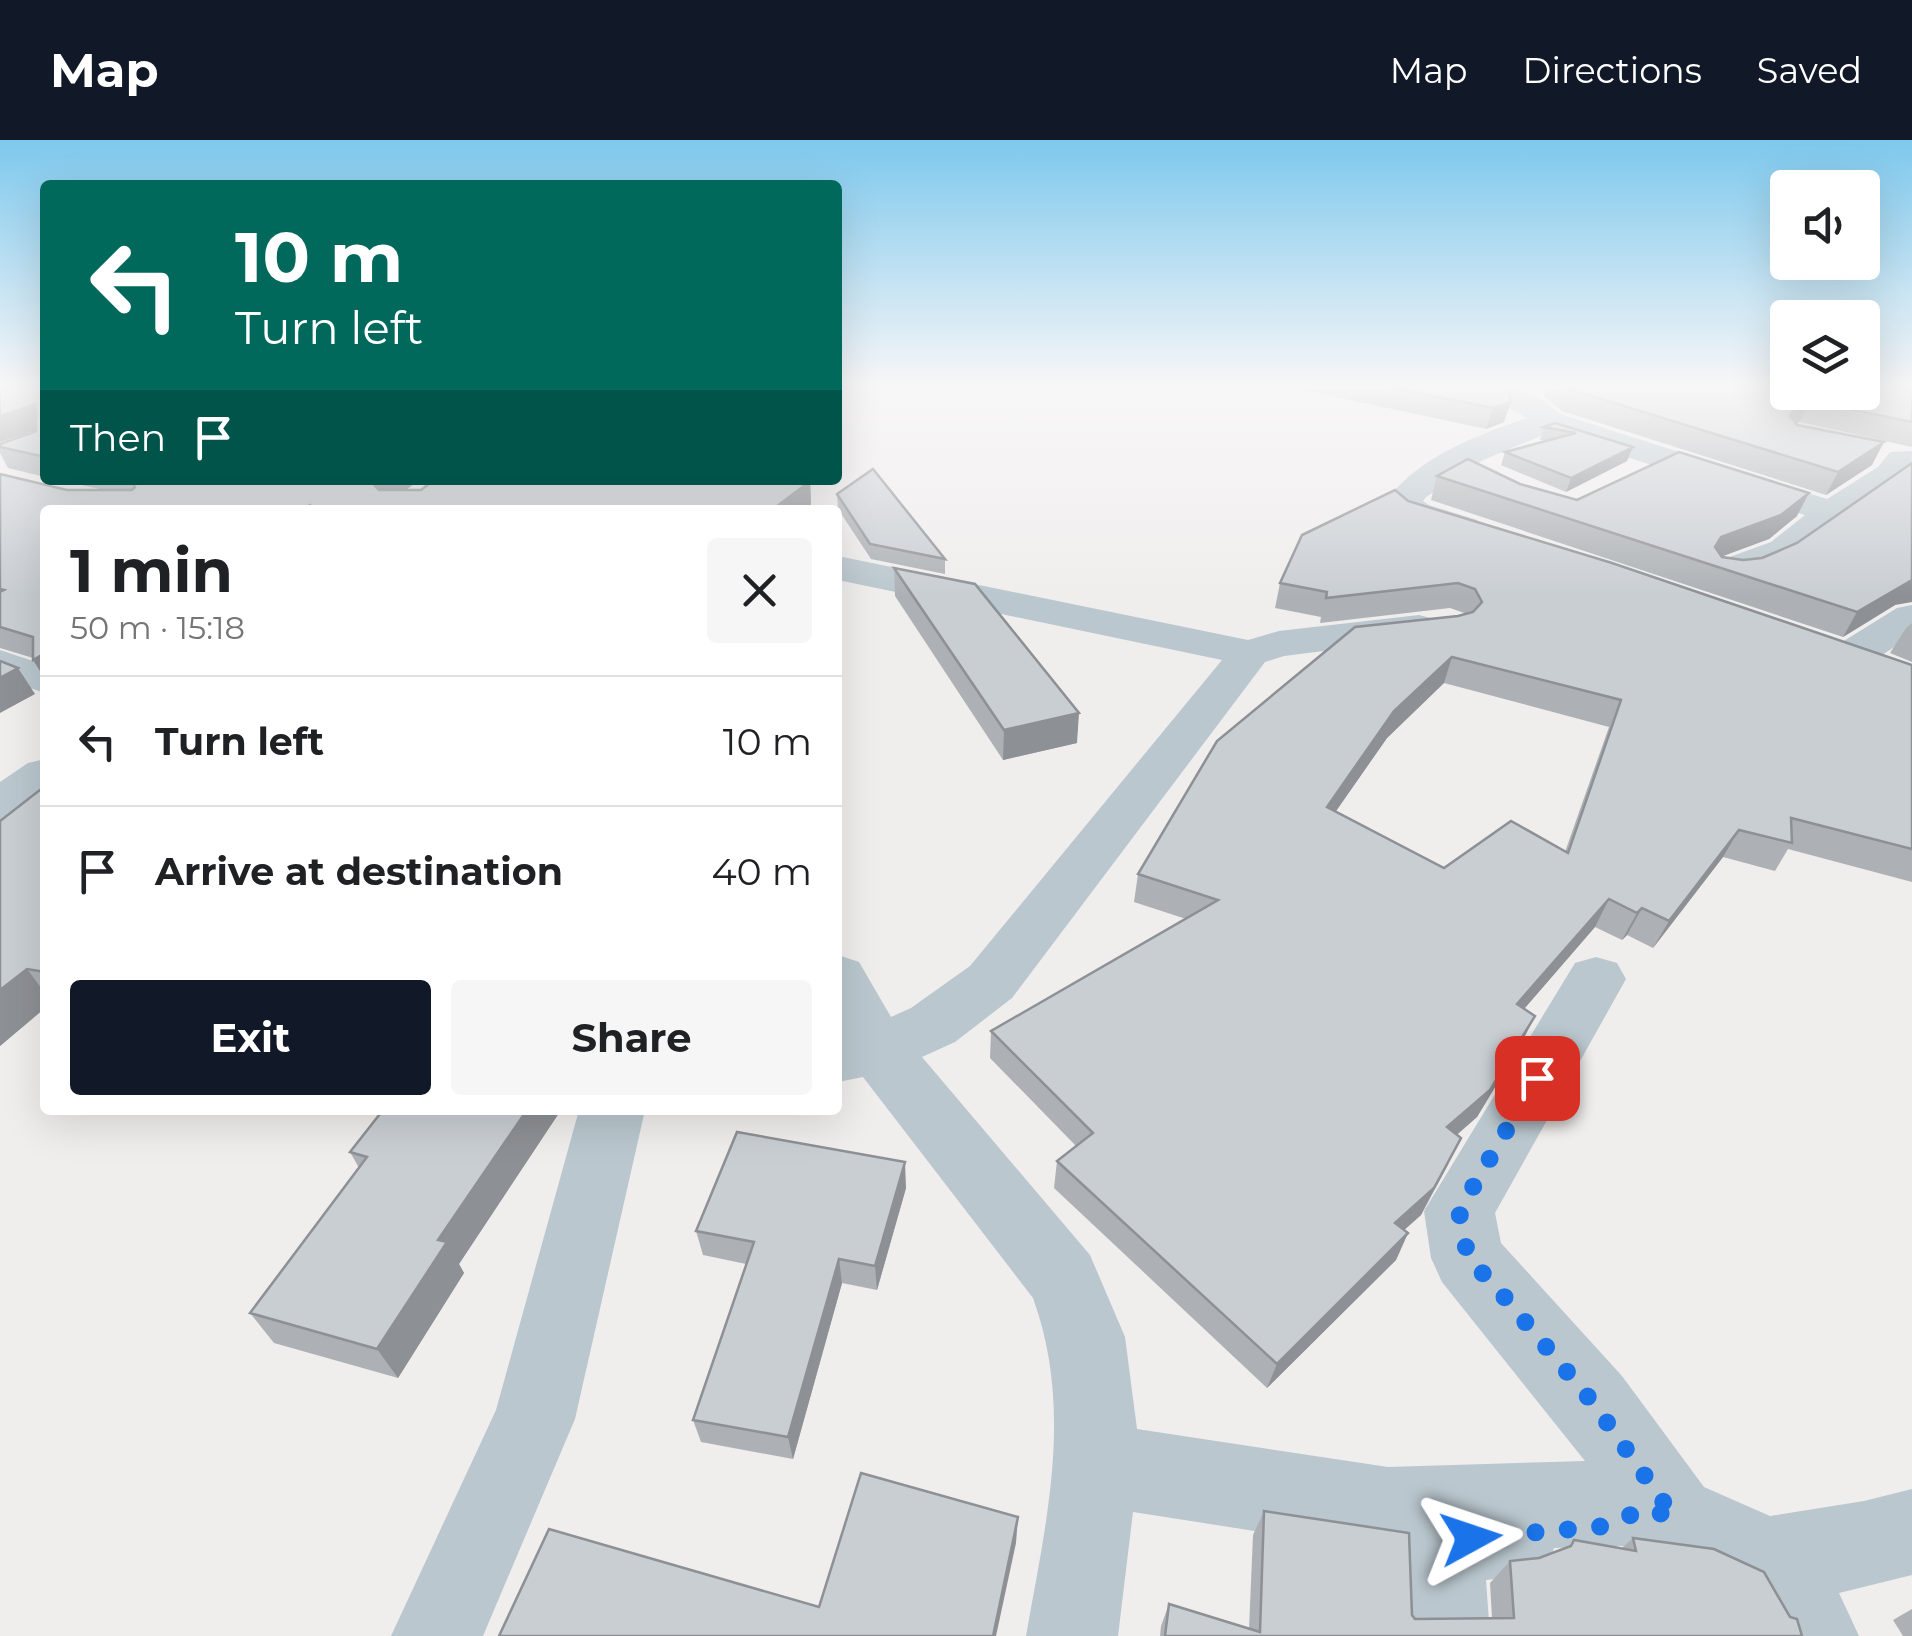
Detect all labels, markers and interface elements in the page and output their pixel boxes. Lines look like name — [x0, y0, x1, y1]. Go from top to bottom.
text: Map — [50, 41, 159, 99]
text: Map — [1390, 49, 1468, 92]
text: Directions — [1523, 49, 1702, 92]
text: Saved — [1757, 49, 1862, 92]
map controls — [1770, 170, 1880, 410]
button: sound — [1770, 170, 1880, 280]
text: 10 m — [235, 214, 403, 300]
icon: left — [70, 220, 200, 350]
text: Turn left — [235, 300, 423, 355]
button: layers — [1770, 300, 1880, 410]
icon: arrive — [186, 410, 241, 465]
text: Then — [70, 414, 166, 461]
text: 1 min — [70, 534, 233, 607]
button: close — [707, 538, 812, 643]
text: 50 m · 15:18 — [70, 608, 245, 647]
icon: left — [70, 714, 125, 769]
text: Turn left — [155, 718, 324, 765]
text: 10 m — [723, 718, 812, 765]
icon: arrive — [70, 844, 125, 899]
text: Arrive at destination — [155, 848, 563, 895]
text: 40 m — [711, 848, 812, 895]
button: Exit — [70, 980, 431, 1095]
button: Share — [451, 980, 812, 1095]
pin — [1495, 1036, 1580, 1121]
icon: arrive — [1510, 1051, 1565, 1106]
position arrow — [1419, 1486, 1523, 1590]

